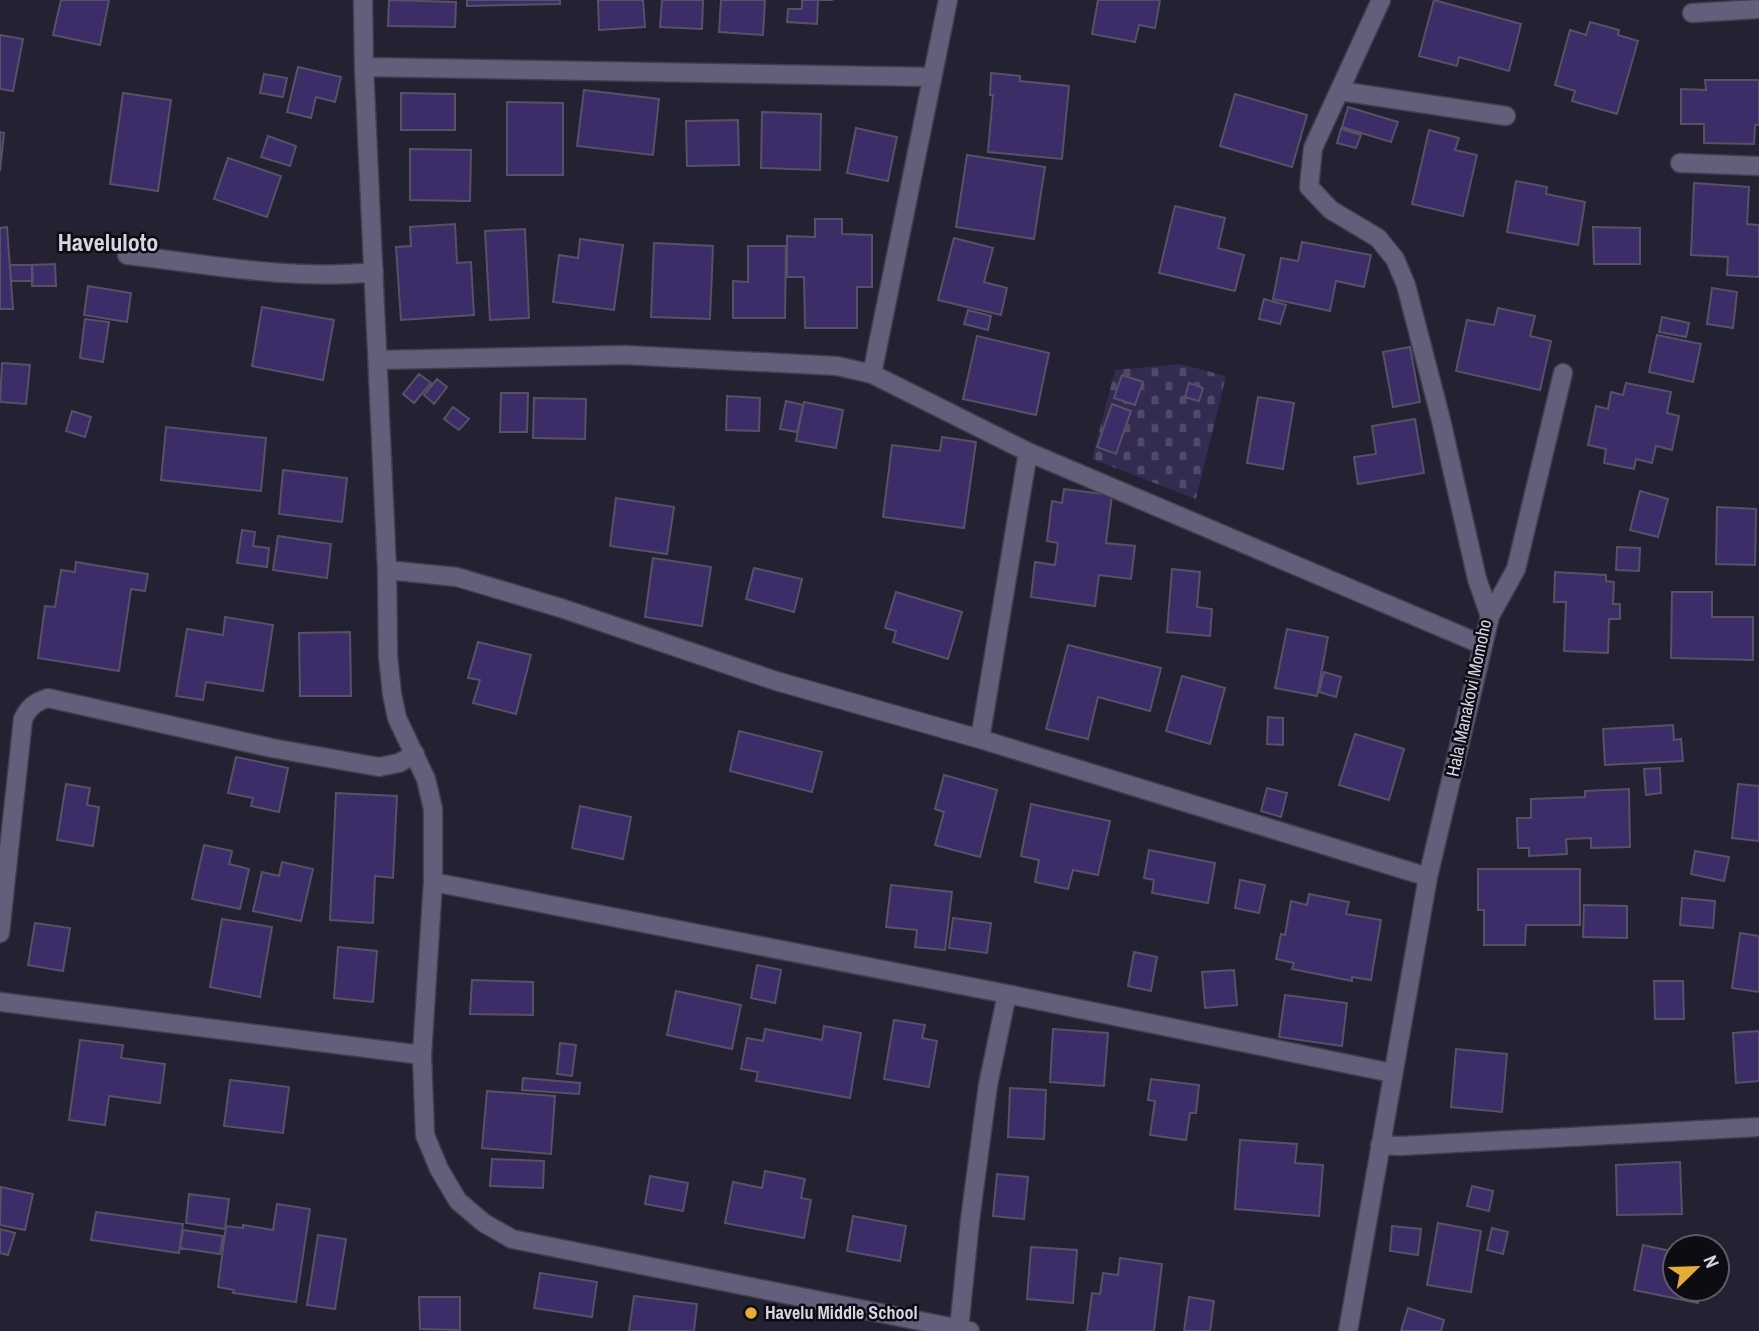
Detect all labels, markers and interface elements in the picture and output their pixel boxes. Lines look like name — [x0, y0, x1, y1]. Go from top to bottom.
district label: Haveluloto — [58, 226, 158, 258]
street label: Hala Manakovi Momoho — [1440, 617, 1497, 779]
north arrow — [1661, 1233, 1731, 1303]
text: N — [1697, 1251, 1726, 1272]
place label: Havelu Middle School — [765, 1300, 918, 1325]
marker: Havelu Middle School — [743, 1305, 759, 1321]

